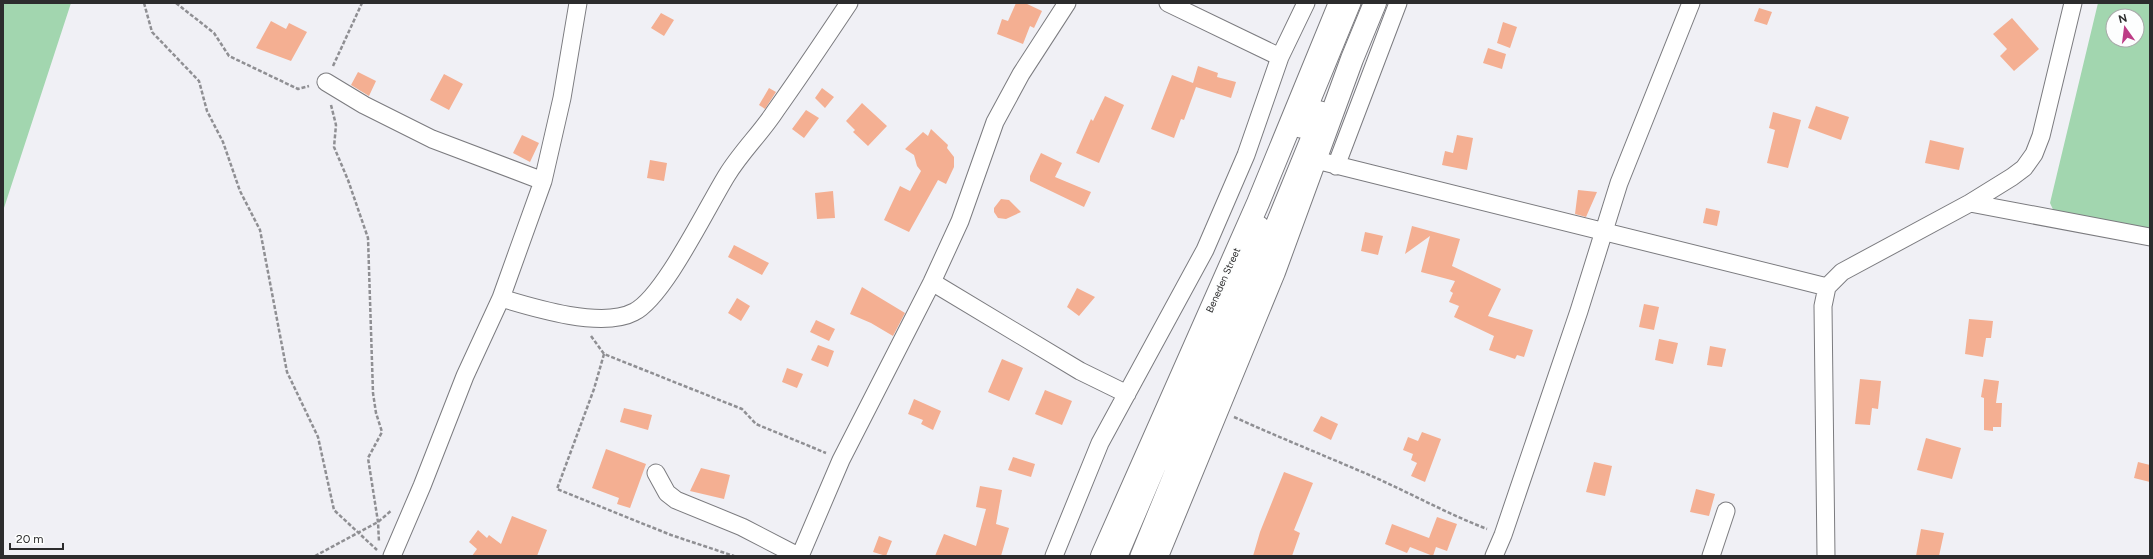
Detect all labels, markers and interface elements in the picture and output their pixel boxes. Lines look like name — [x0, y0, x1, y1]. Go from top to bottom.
north arrow — [2105, 8, 2145, 48]
text: N — [2117, 11, 2128, 26]
street label: Beneden Street — [1203, 245, 1243, 315]
scale bar — [10, 525, 63, 551]
text: 20 m — [16, 532, 44, 546]

